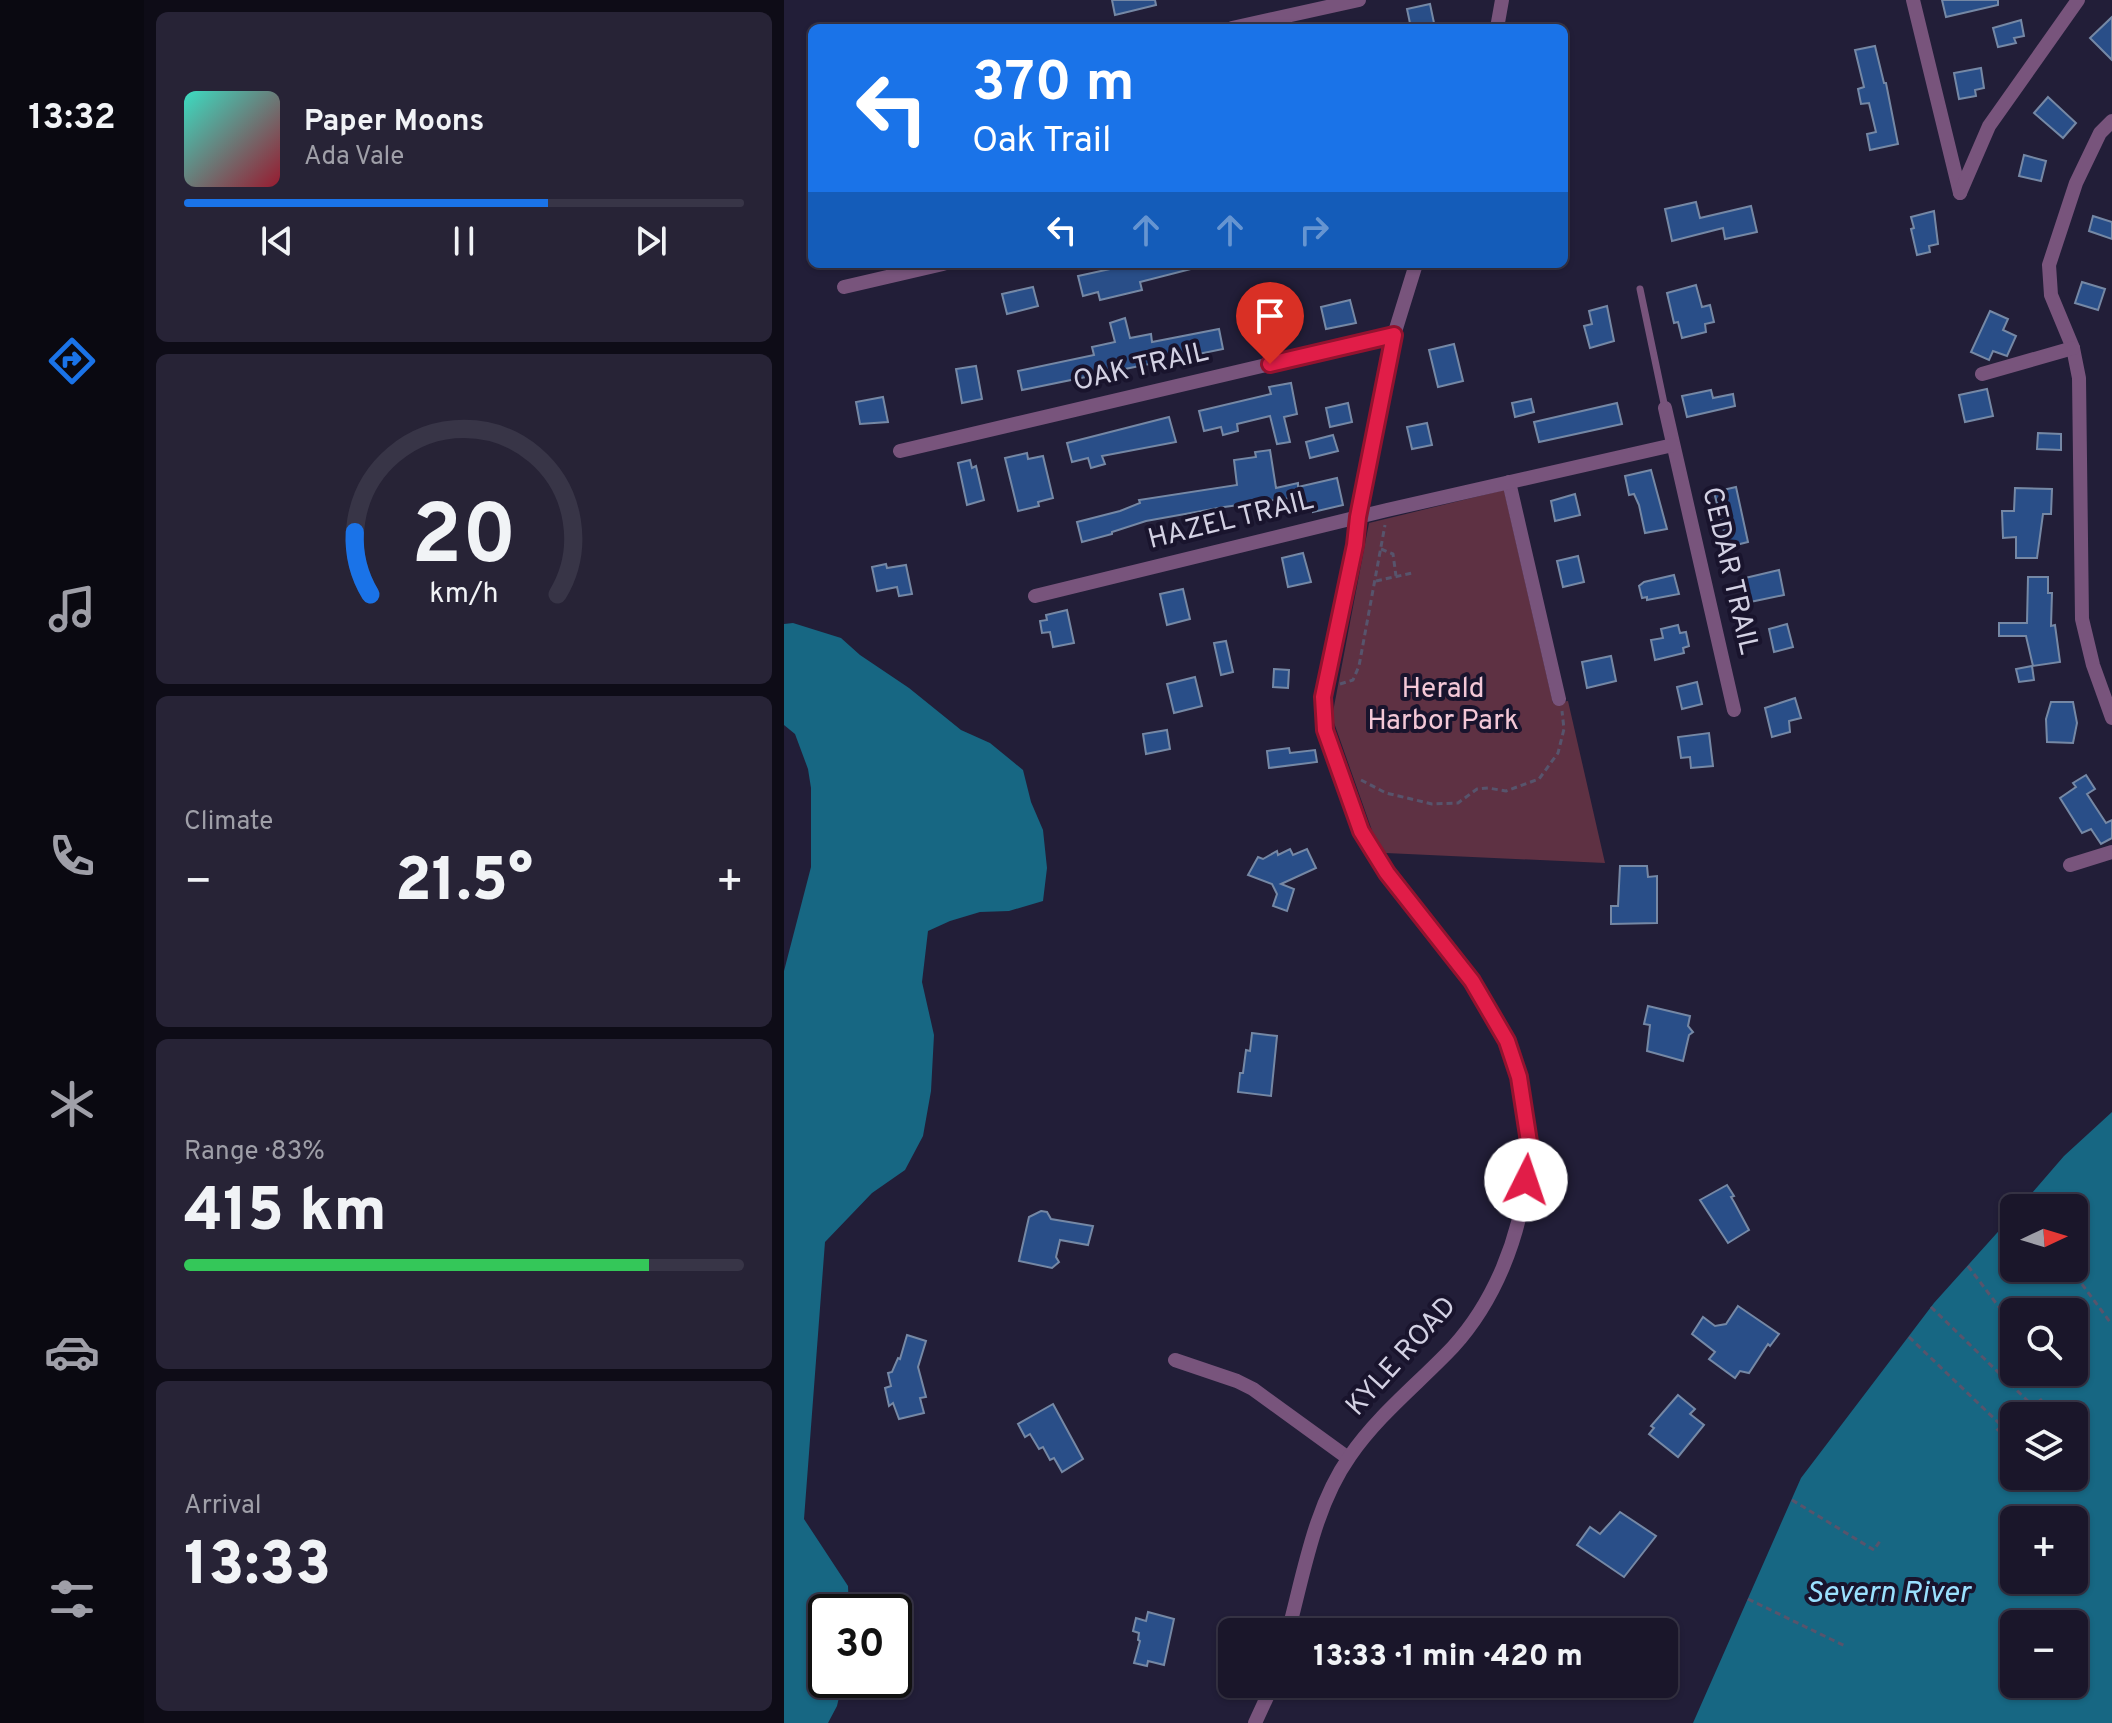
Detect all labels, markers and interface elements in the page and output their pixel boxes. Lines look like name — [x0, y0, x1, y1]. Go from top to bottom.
text: 370 m — [972, 50, 1135, 120]
icon: left — [840, 56, 944, 160]
text: 13:32 — [28, 96, 116, 142]
text: Paper Moons — [304, 104, 484, 141]
text: Oak Trail — [972, 119, 1111, 165]
text: Ada Vale — [304, 141, 404, 174]
icon: left — [1040, 208, 1084, 252]
icon: ahead — [1124, 208, 1168, 252]
icon: ahead — [1208, 208, 1252, 252]
icon: right — [1292, 208, 1336, 252]
icon: previous — [255, 219, 299, 263]
icon: pause — [442, 219, 486, 263]
icon: next — [629, 219, 673, 263]
pin — [1236, 282, 1304, 364]
icon: arrive — [1248, 294, 1292, 338]
icon: directions — [44, 333, 100, 389]
street label: OAK TRAIL — [1070, 335, 1212, 401]
street label: HAZEL TRAIL — [1144, 483, 1318, 559]
street label: CEDAR TRAIL — [1692, 484, 1766, 658]
text: 20 — [411, 488, 517, 593]
text: km/h — [429, 577, 499, 613]
icon: music — [44, 581, 100, 637]
park label: Herald Harbor Park — [1367, 672, 1519, 740]
text: Climate — [184, 806, 273, 839]
icon: phone — [44, 828, 100, 884]
text: 21.5° — [395, 846, 533, 922]
text: − — [184, 856, 212, 912]
text: + — [716, 856, 744, 912]
icon: climate — [44, 1076, 100, 1132]
text: Range · 83% — [184, 1136, 325, 1169]
position arrow — [1484, 1138, 1568, 1222]
text: 415 km — [184, 1176, 387, 1252]
north arrow — [2000, 1194, 2088, 1282]
map controls — [2000, 1194, 2088, 1698]
street label: KYLE ROAD — [1339, 1290, 1465, 1424]
button: search — [2000, 1298, 2088, 1386]
icon: car — [44, 1324, 100, 1380]
button: layers — [2000, 1402, 2088, 1490]
text: Arrival — [184, 1490, 262, 1523]
button: + — [2000, 1506, 2088, 1594]
text: 13:33 — [184, 1530, 331, 1606]
icon: filters — [44, 1571, 100, 1627]
water label: Severn River — [1806, 1576, 1973, 1613]
speed limit sign: 30 — [808, 1594, 912, 1698]
button: − — [2000, 1610, 2088, 1698]
text: 13:33 · 1 min · 420 m — [1313, 1639, 1583, 1676]

